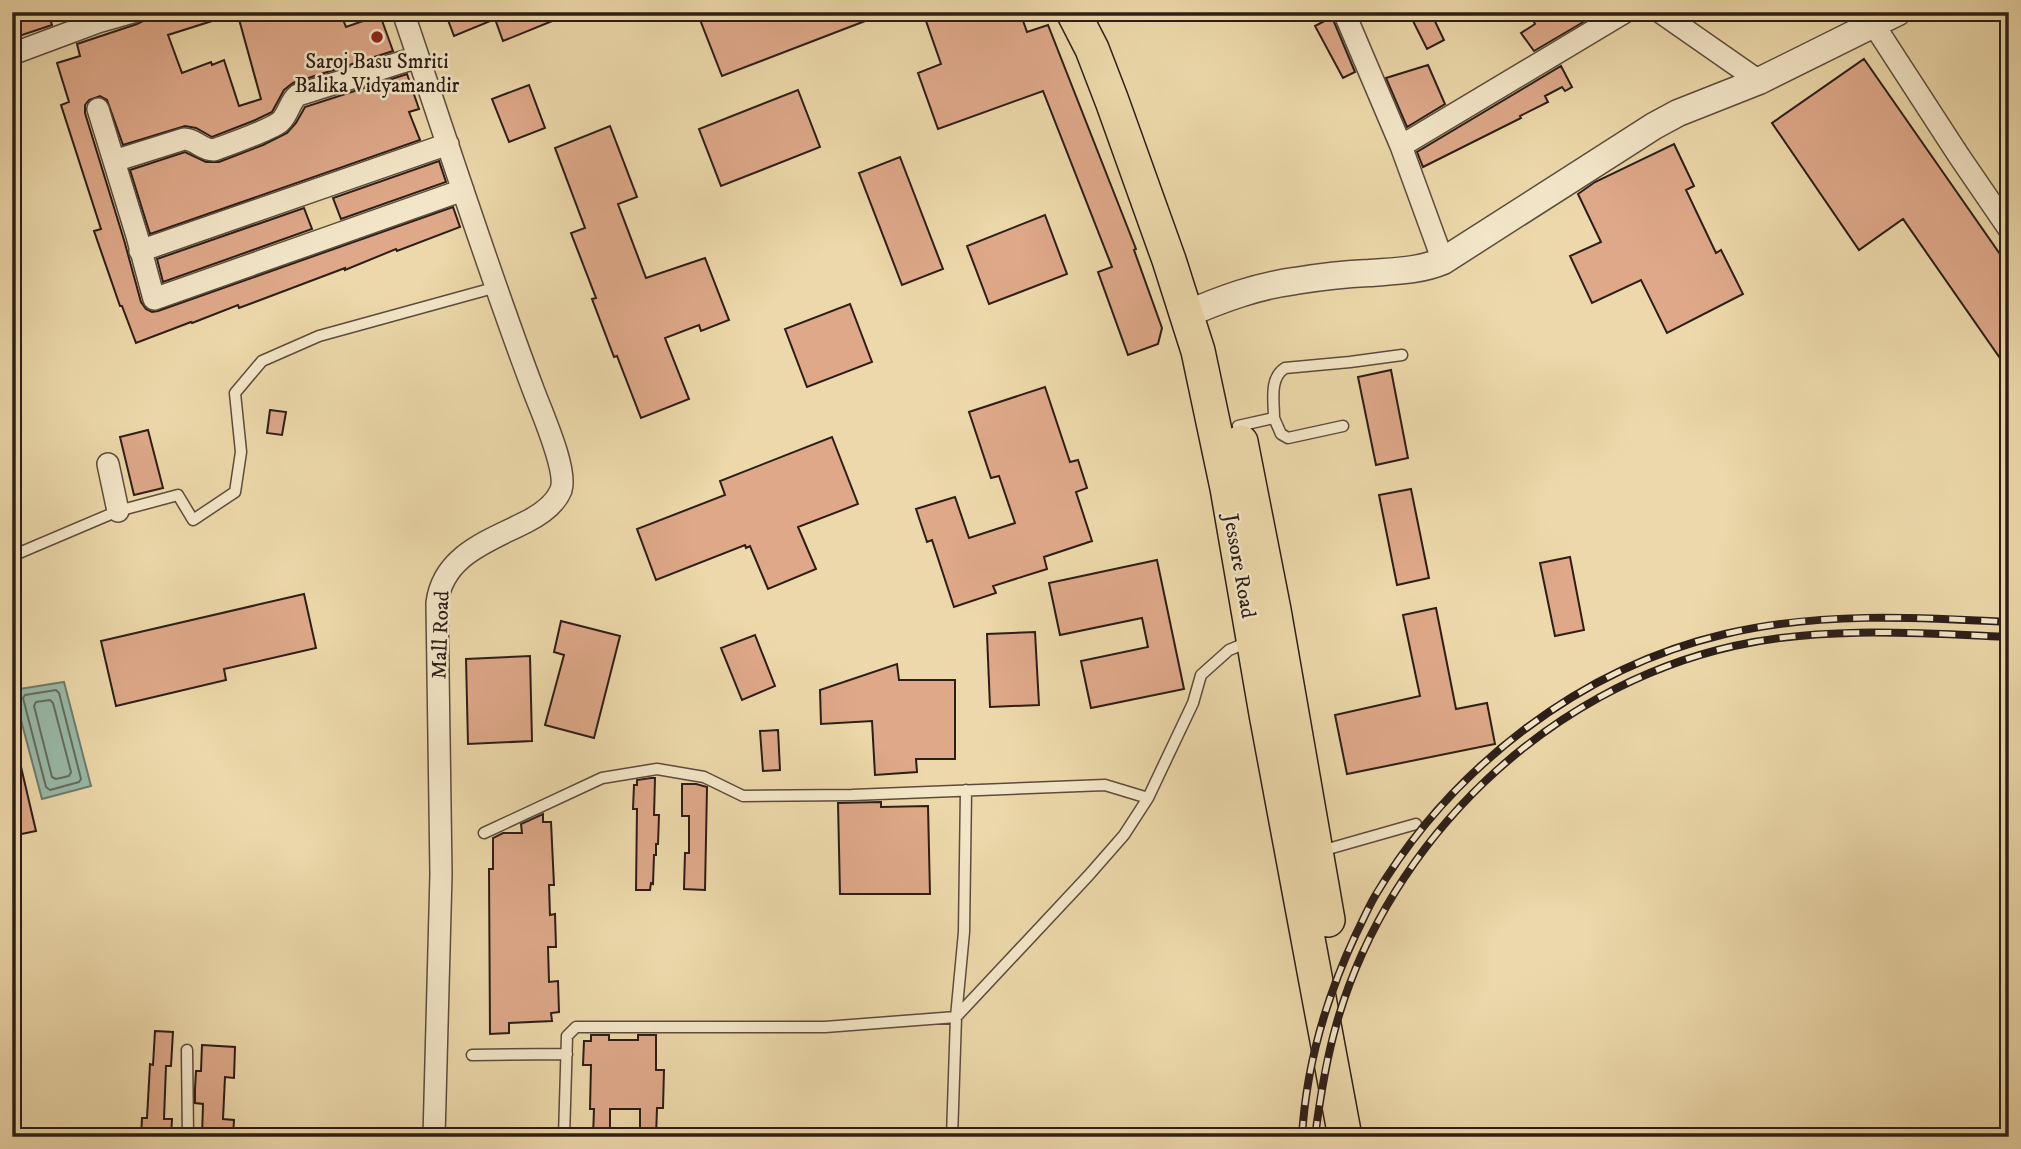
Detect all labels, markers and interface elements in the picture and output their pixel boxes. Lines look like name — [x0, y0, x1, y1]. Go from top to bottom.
marker: Saroj Basu Smriti Balika Vidyamandir — [369, 29, 385, 45]
place label: Saroj Basu Smriti Balika Vidyamandir — [295, 49, 460, 99]
street label: Jessore Road — [1217, 510, 1261, 621]
street label: Mall Road — [426, 590, 456, 680]

